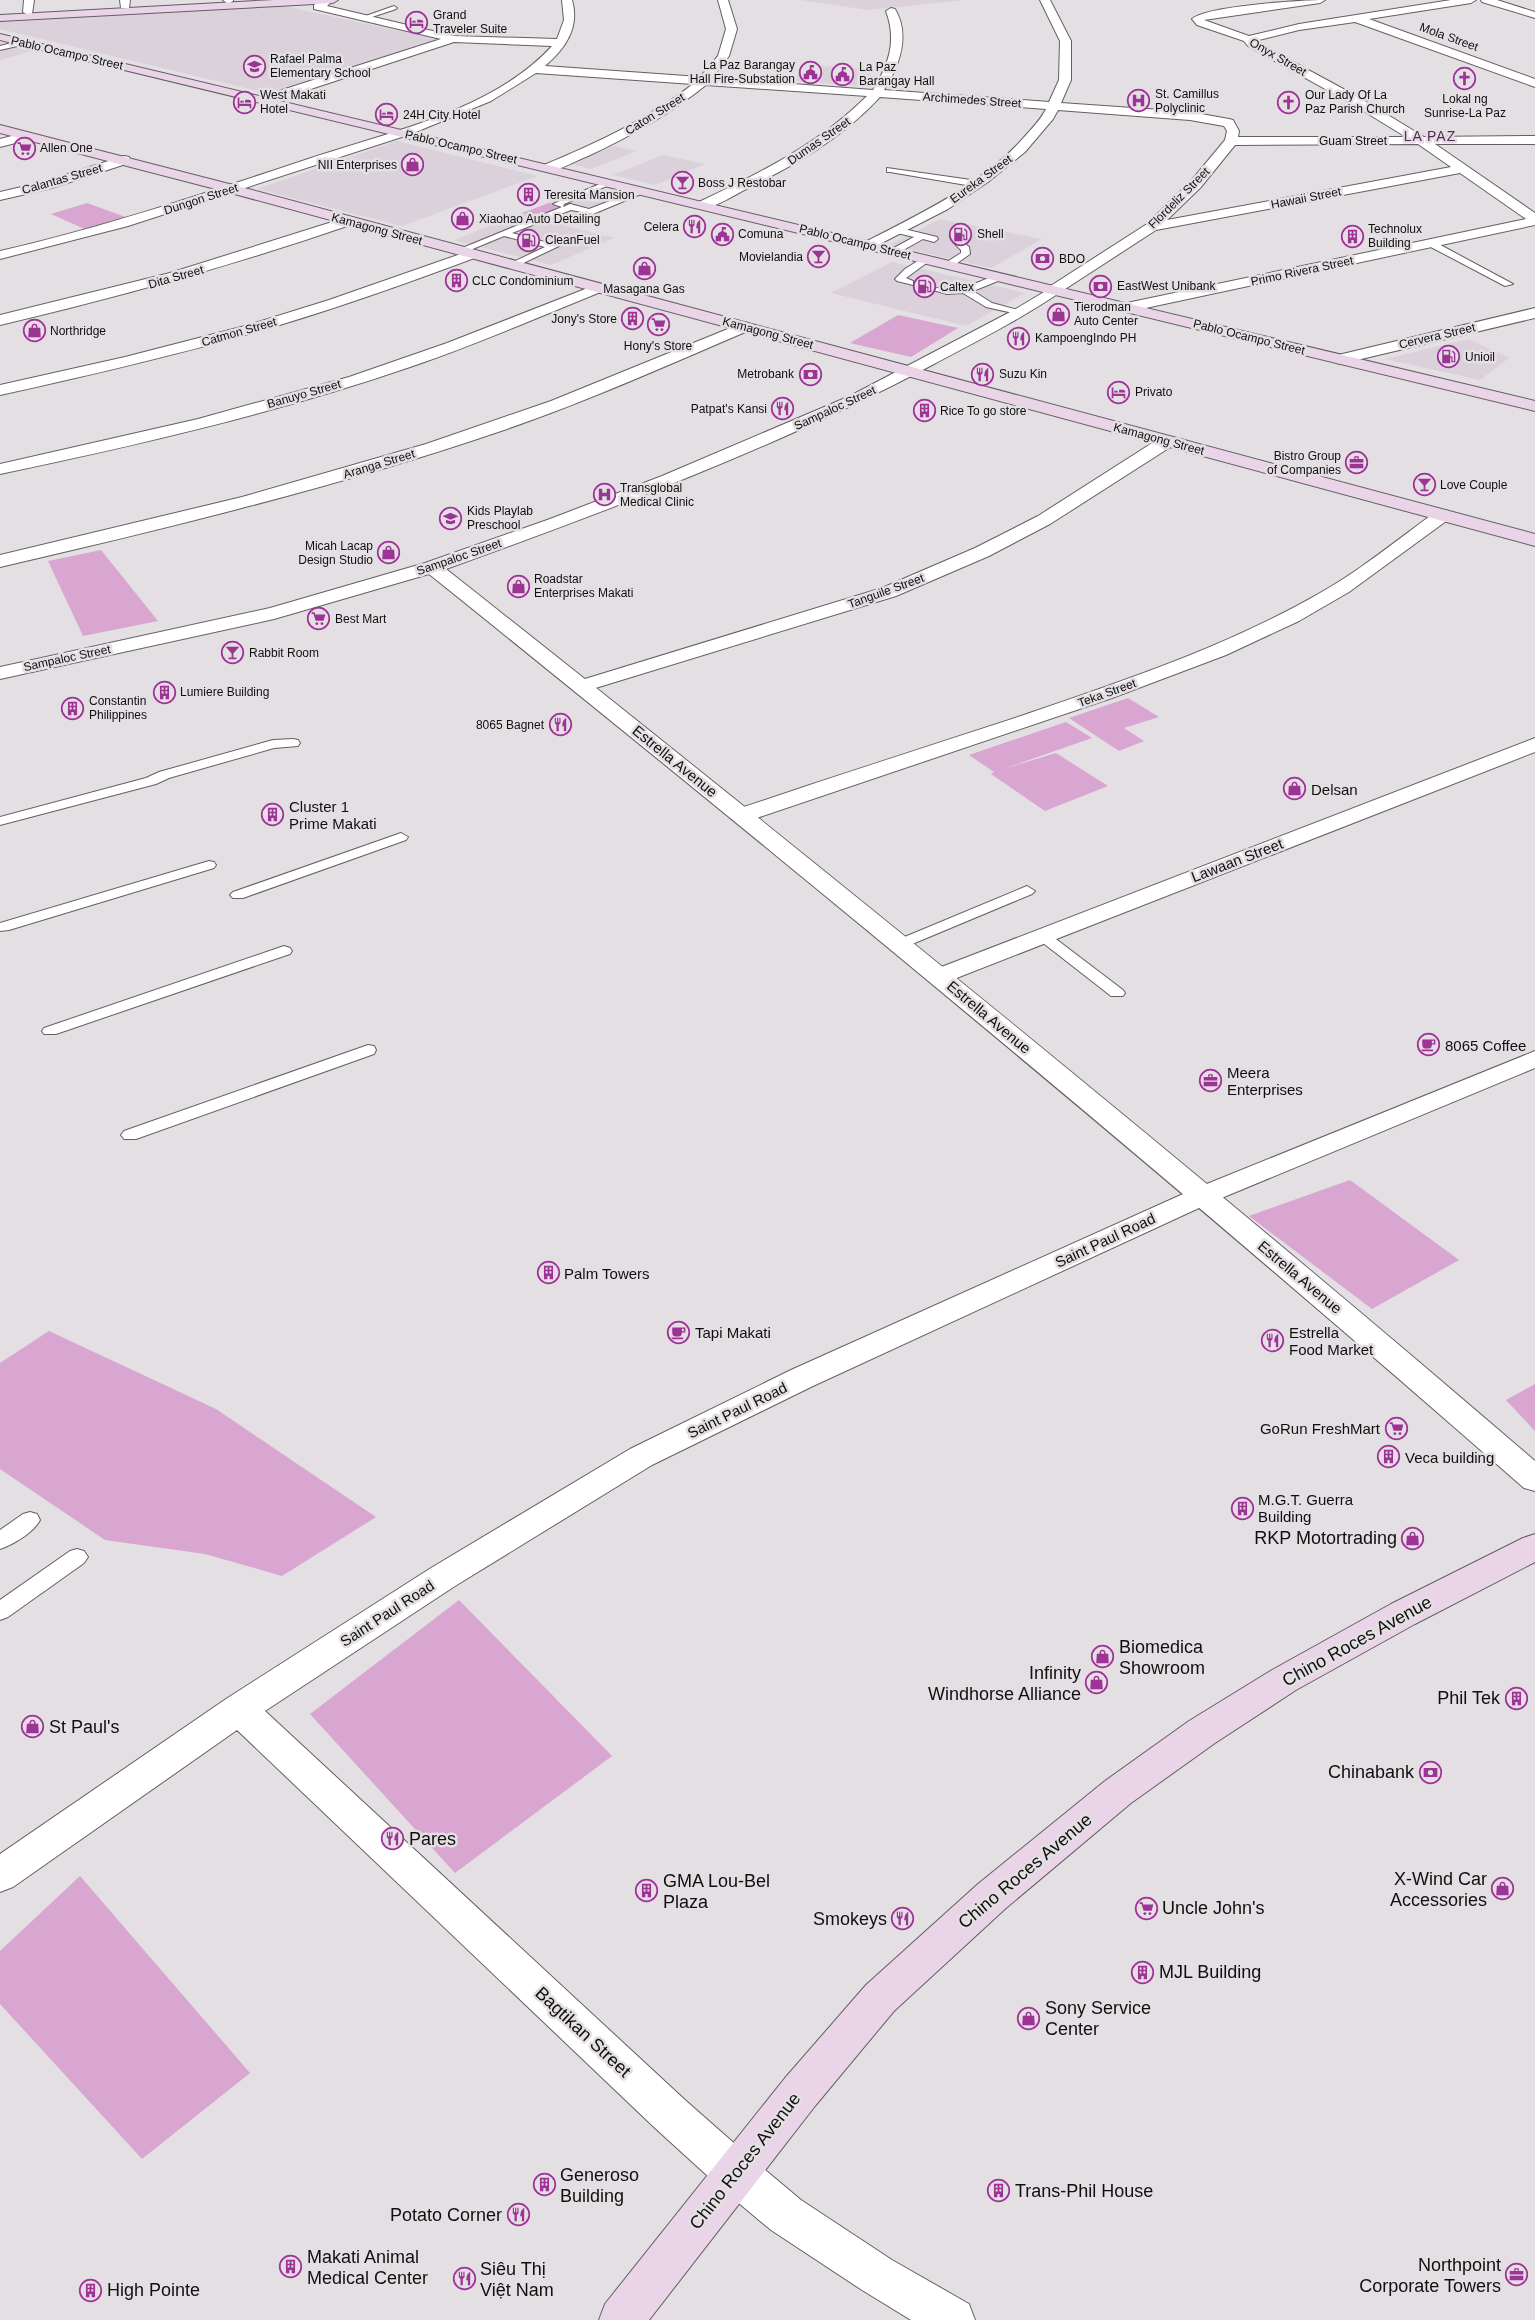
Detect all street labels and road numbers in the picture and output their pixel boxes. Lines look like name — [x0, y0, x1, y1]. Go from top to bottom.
street label: Mola Street — [1418, 20, 1481, 54]
street label: Pablo Ocampo Street — [10, 33, 125, 73]
street label: Onyx Street — [1247, 35, 1310, 79]
street label: Caton Street — [623, 90, 688, 138]
street label: Archimedes Street — [922, 90, 1022, 110]
street label: Dumas Street — [785, 114, 854, 168]
street label: Pablo Ocampo Street — [404, 127, 519, 167]
street label: Guam Street — [1319, 134, 1388, 148]
street label: Eureka Street — [947, 151, 1015, 206]
street label: Calantas Street — [20, 161, 104, 197]
street label: Flordeliz Street — [1146, 164, 1213, 231]
street label: Dungon Street — [162, 180, 241, 218]
street label: Hawaii Street — [1270, 184, 1343, 212]
street label: Kamagong Street — [330, 210, 425, 248]
street label: Pablo Ocampo Street — [798, 221, 913, 263]
street label: Primo Rivera Street — [1249, 253, 1355, 289]
street label: Dita Street — [147, 262, 206, 292]
street label: Catmon Street — [200, 314, 279, 349]
street label: Kamagong Street — [721, 314, 816, 352]
street label: Pablo Ocampo Street — [1192, 316, 1307, 358]
street label: Cervera Street — [1397, 320, 1477, 352]
street label: Banuyo Street — [266, 377, 343, 411]
street label: Sampaloc Street — [792, 383, 879, 433]
street label: Kamagong Street — [1112, 420, 1207, 458]
street label: Aranga Street — [342, 446, 417, 482]
street label: Sampaloc Street — [415, 536, 504, 578]
street label: Tanguile Street — [846, 571, 927, 611]
street label: Sampaloc Street — [22, 642, 112, 674]
street label: Teka Street — [1076, 676, 1139, 710]
street label: Estrella Avenue — [629, 722, 721, 800]
street label: Lawaan Street — [1189, 834, 1286, 885]
street label: Estrella Avenue — [944, 977, 1034, 1057]
street label: Saint Paul Road — [1052, 1209, 1158, 1271]
street label: Estrella Avenue — [1255, 1237, 1345, 1317]
street label: Saint Paul Road — [685, 1379, 789, 1441]
street label: Saint Paul Road — [337, 1576, 437, 1650]
street label: Chino Roces Avenue — [1279, 1592, 1435, 1690]
street label: Chino Roces Avenue — [954, 1809, 1096, 1933]
street label: Bagtikan Street — [531, 1983, 635, 2081]
street label: Chino Roces Avenue — [685, 2089, 805, 2233]

